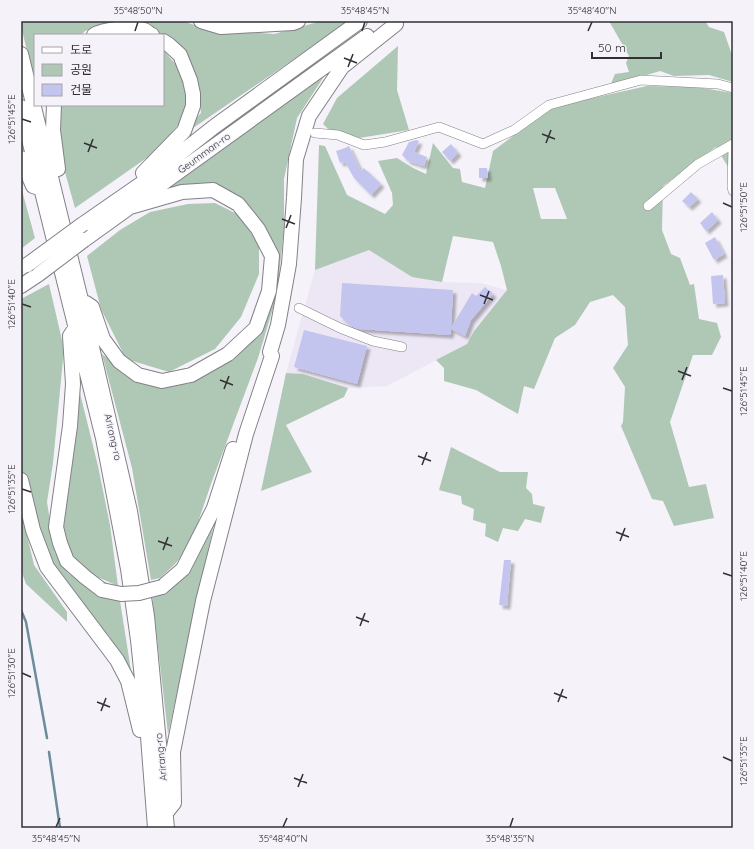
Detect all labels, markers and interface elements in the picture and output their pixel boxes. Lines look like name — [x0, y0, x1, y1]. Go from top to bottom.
text: 35°48'50"N — [113, 4, 163, 17]
text: 35°48'45"N — [341, 4, 389, 17]
text: 35°48'40"N — [568, 4, 616, 17]
legend — [34, 34, 164, 106]
scale bar — [592, 34, 661, 60]
text: 50 m — [598, 40, 626, 55]
text: 도로 — [70, 42, 92, 57]
text: 공원 — [70, 62, 92, 77]
text: 건물 — [70, 82, 92, 97]
text: 126°51'45"E — [5, 94, 18, 144]
street label: Geumman-ro — [175, 130, 233, 176]
text: 126°51'50"E — [737, 182, 750, 232]
text: 126°51'40"E — [5, 279, 18, 329]
text: 126°51'45"E — [737, 366, 750, 416]
street label: Arirang-ro — [101, 412, 125, 462]
text: 126°51'35"E — [5, 464, 18, 514]
text: 126°51'40"E — [737, 551, 750, 601]
text: 126°51'30"E — [5, 648, 18, 698]
street label: Arirang-ro — [152, 733, 170, 781]
text: 126°51'35"E — [737, 736, 750, 786]
text: 35°48'45"N — [32, 832, 80, 845]
text: 35°48'40"N — [259, 832, 307, 845]
text: 35°48'35"N — [486, 832, 534, 845]

